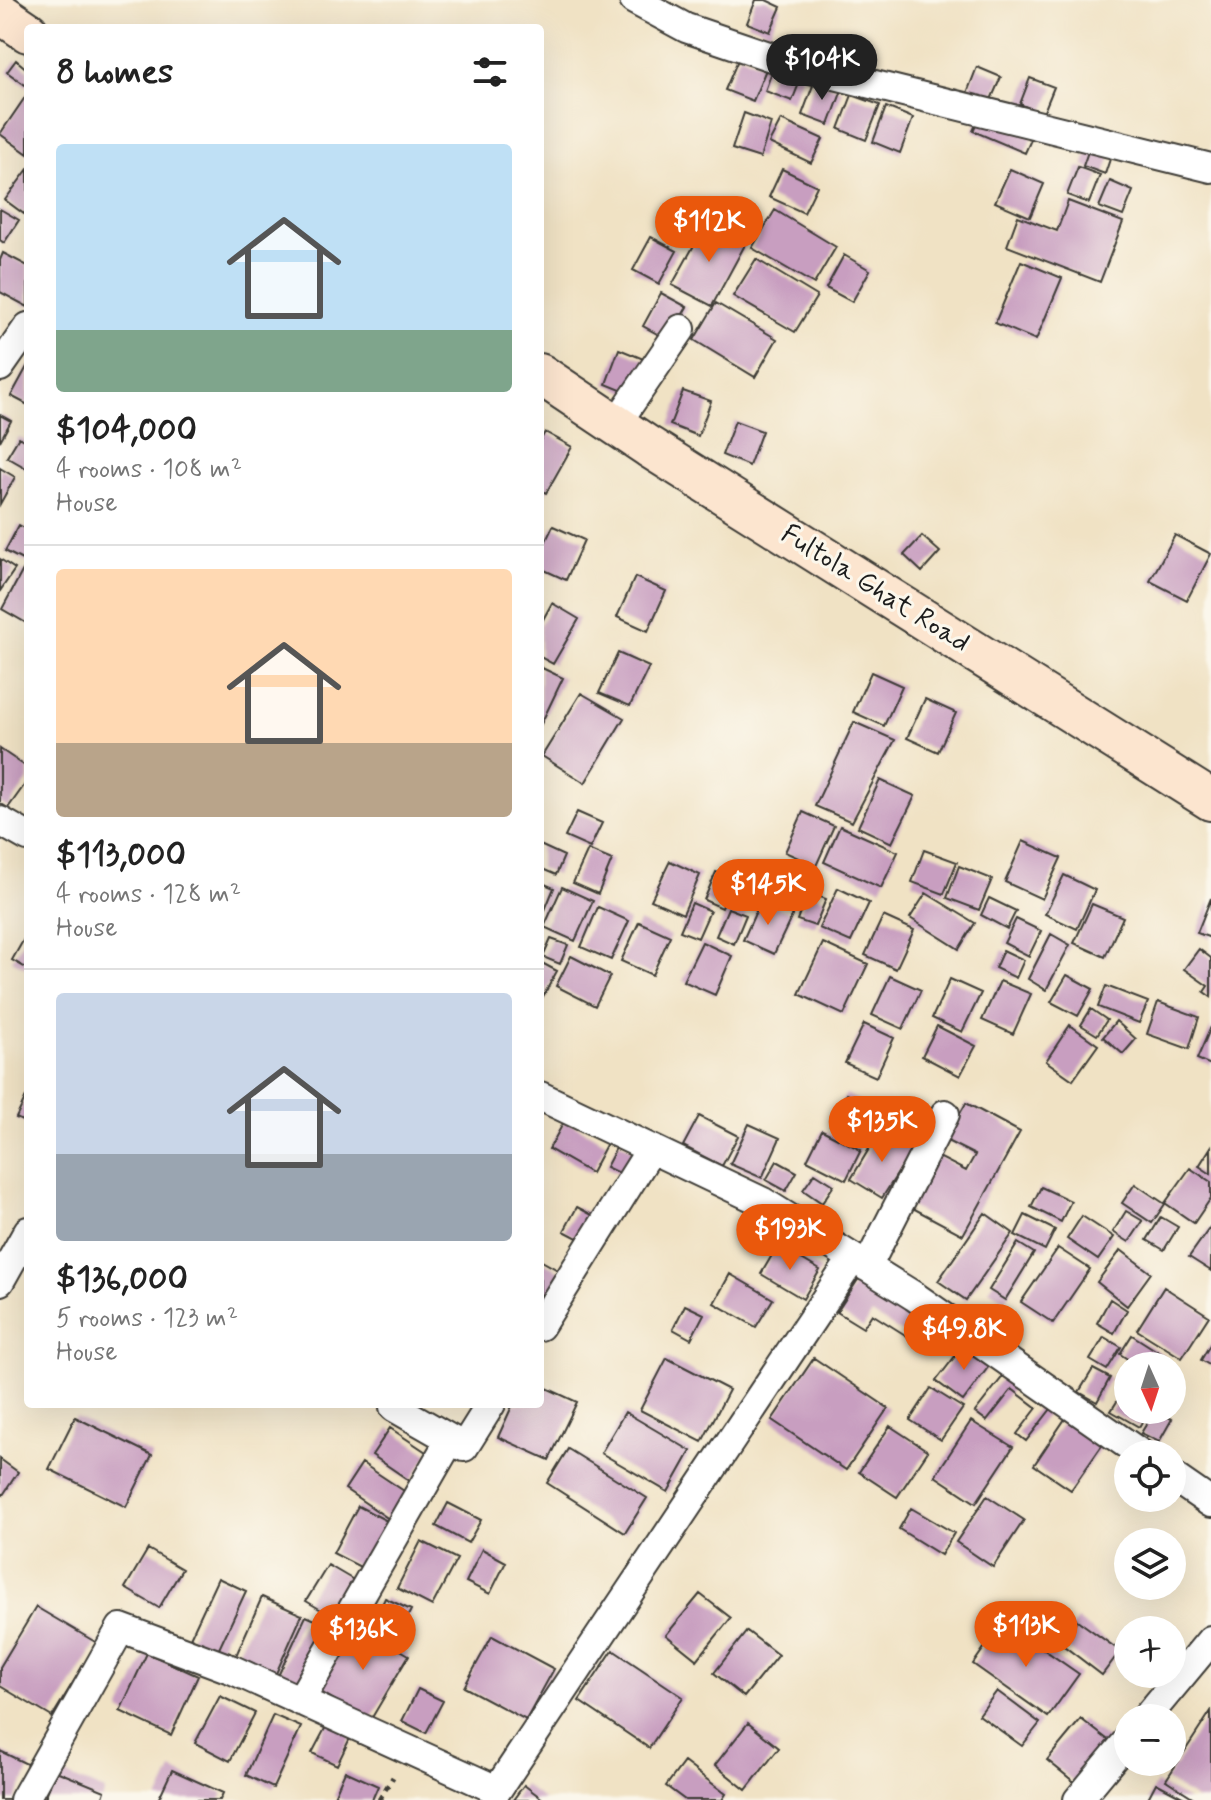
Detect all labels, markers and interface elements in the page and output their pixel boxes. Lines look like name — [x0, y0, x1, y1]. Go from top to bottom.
pin: $104K — [766, 34, 878, 102]
text: $104K — [784, 43, 860, 77]
text: 8 homes — [56, 50, 173, 95]
icon: filters — [468, 50, 512, 94]
icon: home — [212, 196, 356, 340]
pin: $112K — [653, 196, 765, 264]
text: $112K — [673, 205, 745, 239]
text: $104,000 — [56, 408, 197, 453]
text: 4 rooms · 108 m² — [56, 453, 242, 487]
text: House — [56, 487, 117, 521]
street label: Fultola Ghat Road — [774, 516, 976, 662]
icon: home — [212, 621, 356, 765]
text: $113,000 — [56, 833, 186, 878]
pin: $145K — [712, 859, 824, 927]
text: $145K — [730, 868, 806, 902]
text: 4 rooms · 128 m² — [56, 878, 241, 912]
text: House — [56, 912, 117, 946]
icon: home — [212, 1045, 356, 1189]
pin: $135K — [826, 1096, 938, 1164]
text: $135K — [847, 1105, 917, 1139]
pin: $193K — [734, 1204, 846, 1272]
text: $193K — [754, 1213, 826, 1247]
text: $136,000 — [56, 1257, 188, 1302]
text: 5 rooms · 123 m² — [56, 1302, 238, 1336]
pin: $49.8K — [899, 1304, 1029, 1372]
text: $49.8K — [922, 1313, 1006, 1347]
text: House — [56, 1336, 117, 1370]
north arrow — [1114, 1352, 1186, 1424]
map controls — [1114, 1352, 1186, 1776]
button: locate — [1114, 1440, 1186, 1512]
button: layers — [1114, 1528, 1186, 1600]
pin: $113K — [970, 1601, 1082, 1669]
pin: $136K — [307, 1604, 419, 1672]
text: $113K — [992, 1610, 1060, 1644]
text: $136K — [329, 1613, 397, 1647]
button: + — [1114, 1616, 1186, 1688]
button: − — [1114, 1704, 1186, 1776]

